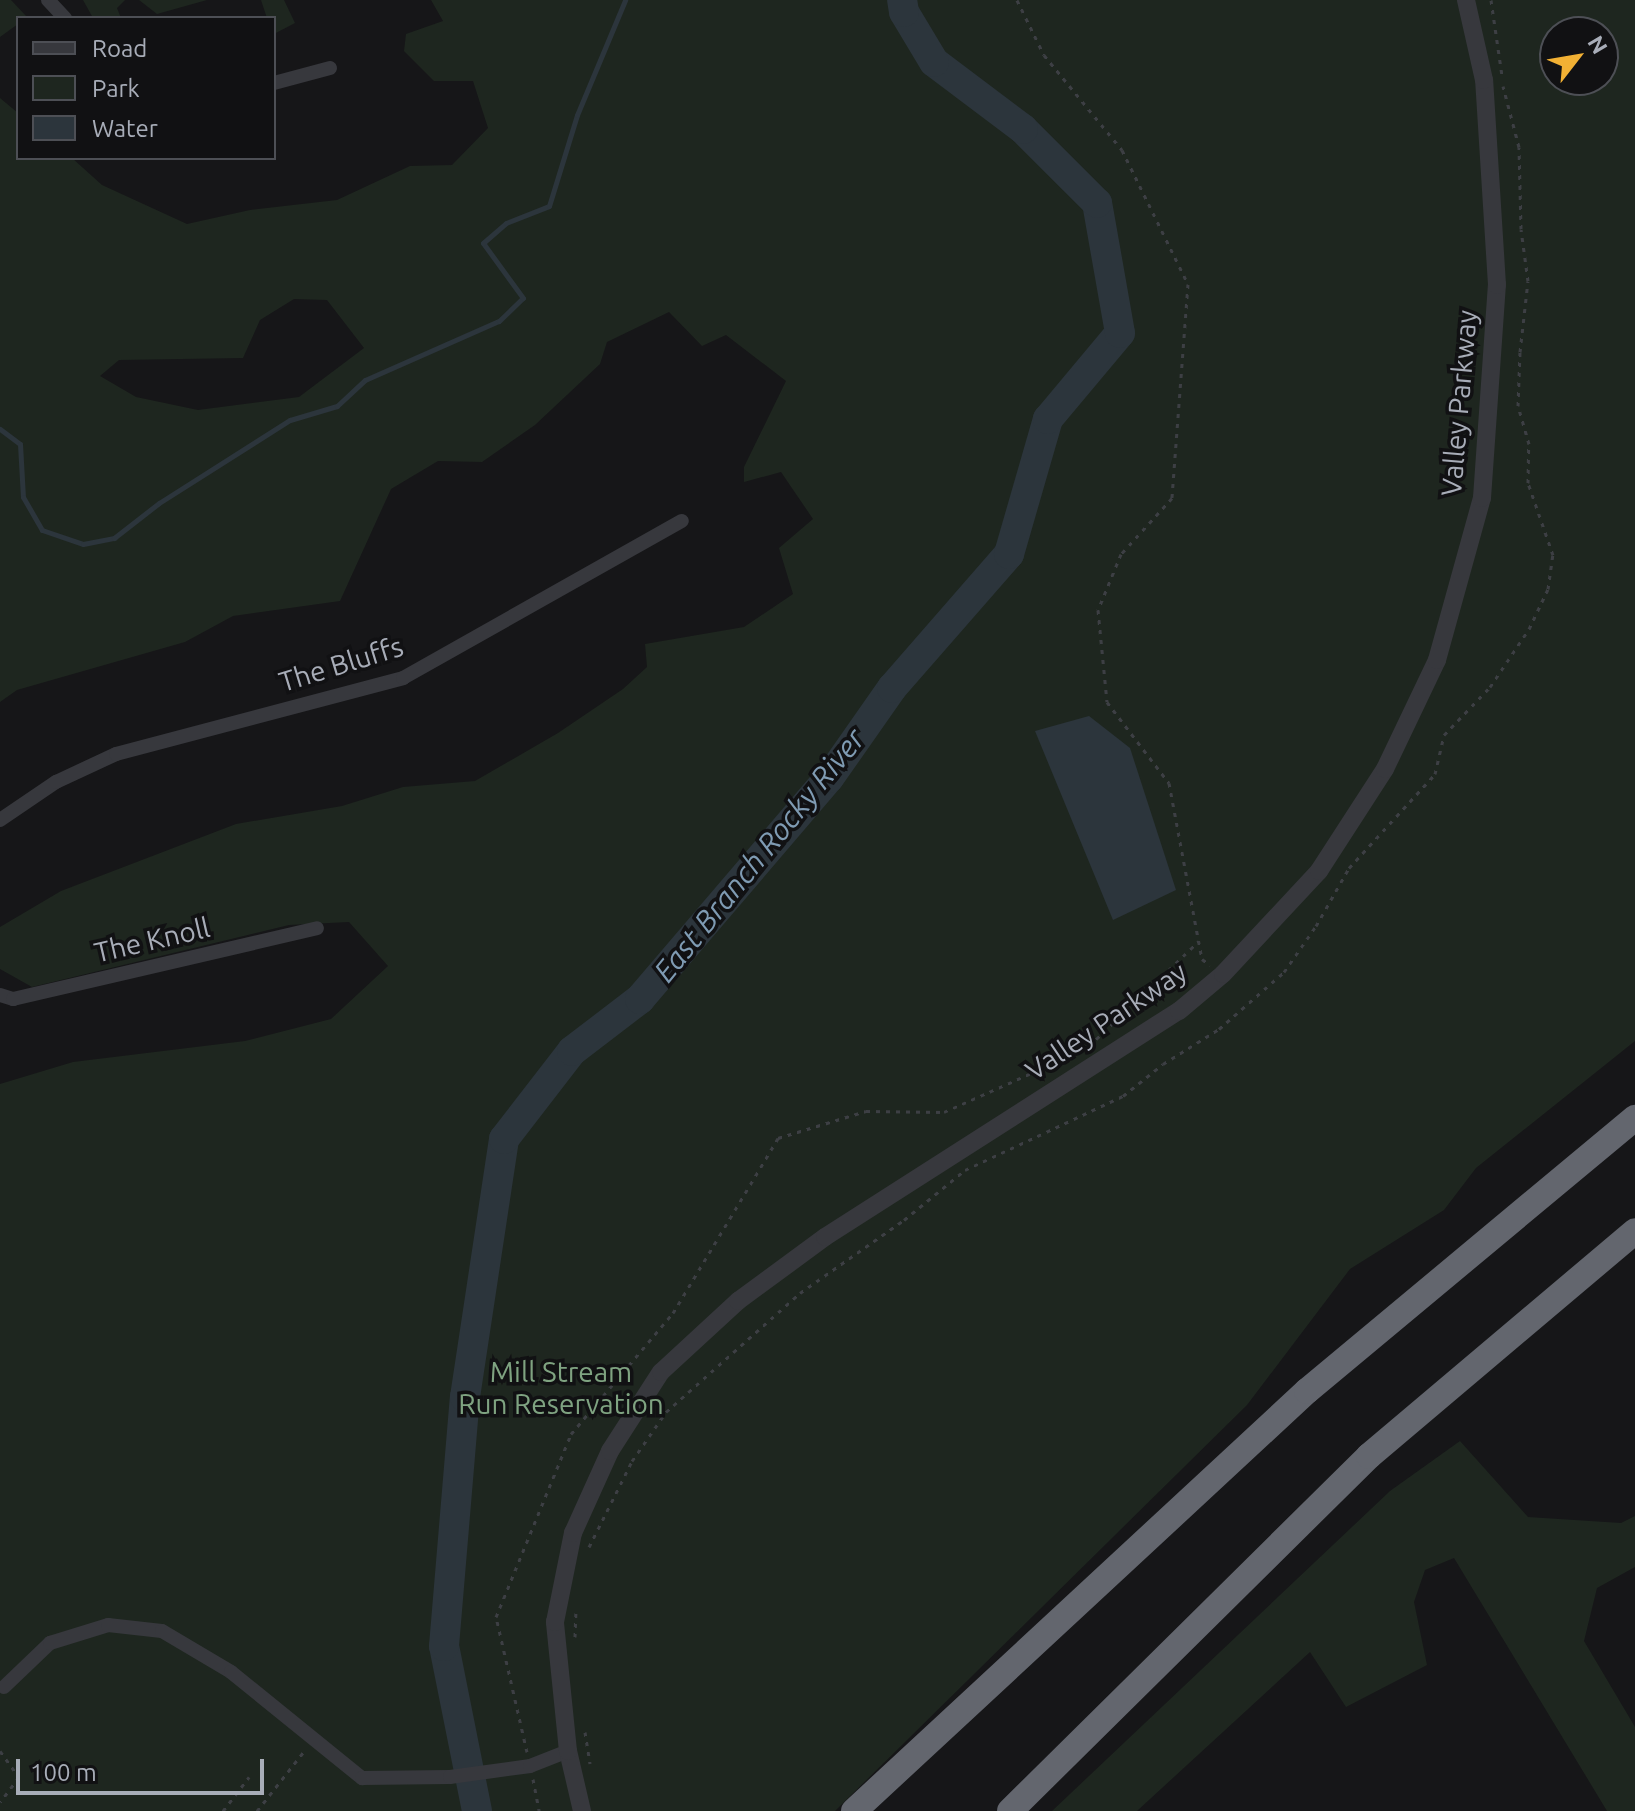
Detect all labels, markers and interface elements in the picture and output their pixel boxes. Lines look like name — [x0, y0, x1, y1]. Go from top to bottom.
legend — [16, 16, 276, 160]
north arrow — [1539, 16, 1619, 96]
text: N — [1583, 31, 1613, 58]
text: Road — [92, 35, 147, 62]
text: Park — [92, 75, 140, 102]
text: Water — [92, 115, 158, 142]
street label: Valley Parkway — [1434, 308, 1484, 498]
street label: The Bluffs — [275, 629, 407, 699]
water label: East Branch Rocky River — [646, 721, 872, 989]
street label: The Knoll — [91, 910, 213, 970]
street label: Valley Parkway — [1019, 955, 1193, 1087]
park label: Mill Stream Run Reservation — [458, 1355, 664, 1421]
scale bar — [20, 1743, 268, 1793]
text: 100 m — [30, 1759, 97, 1786]

